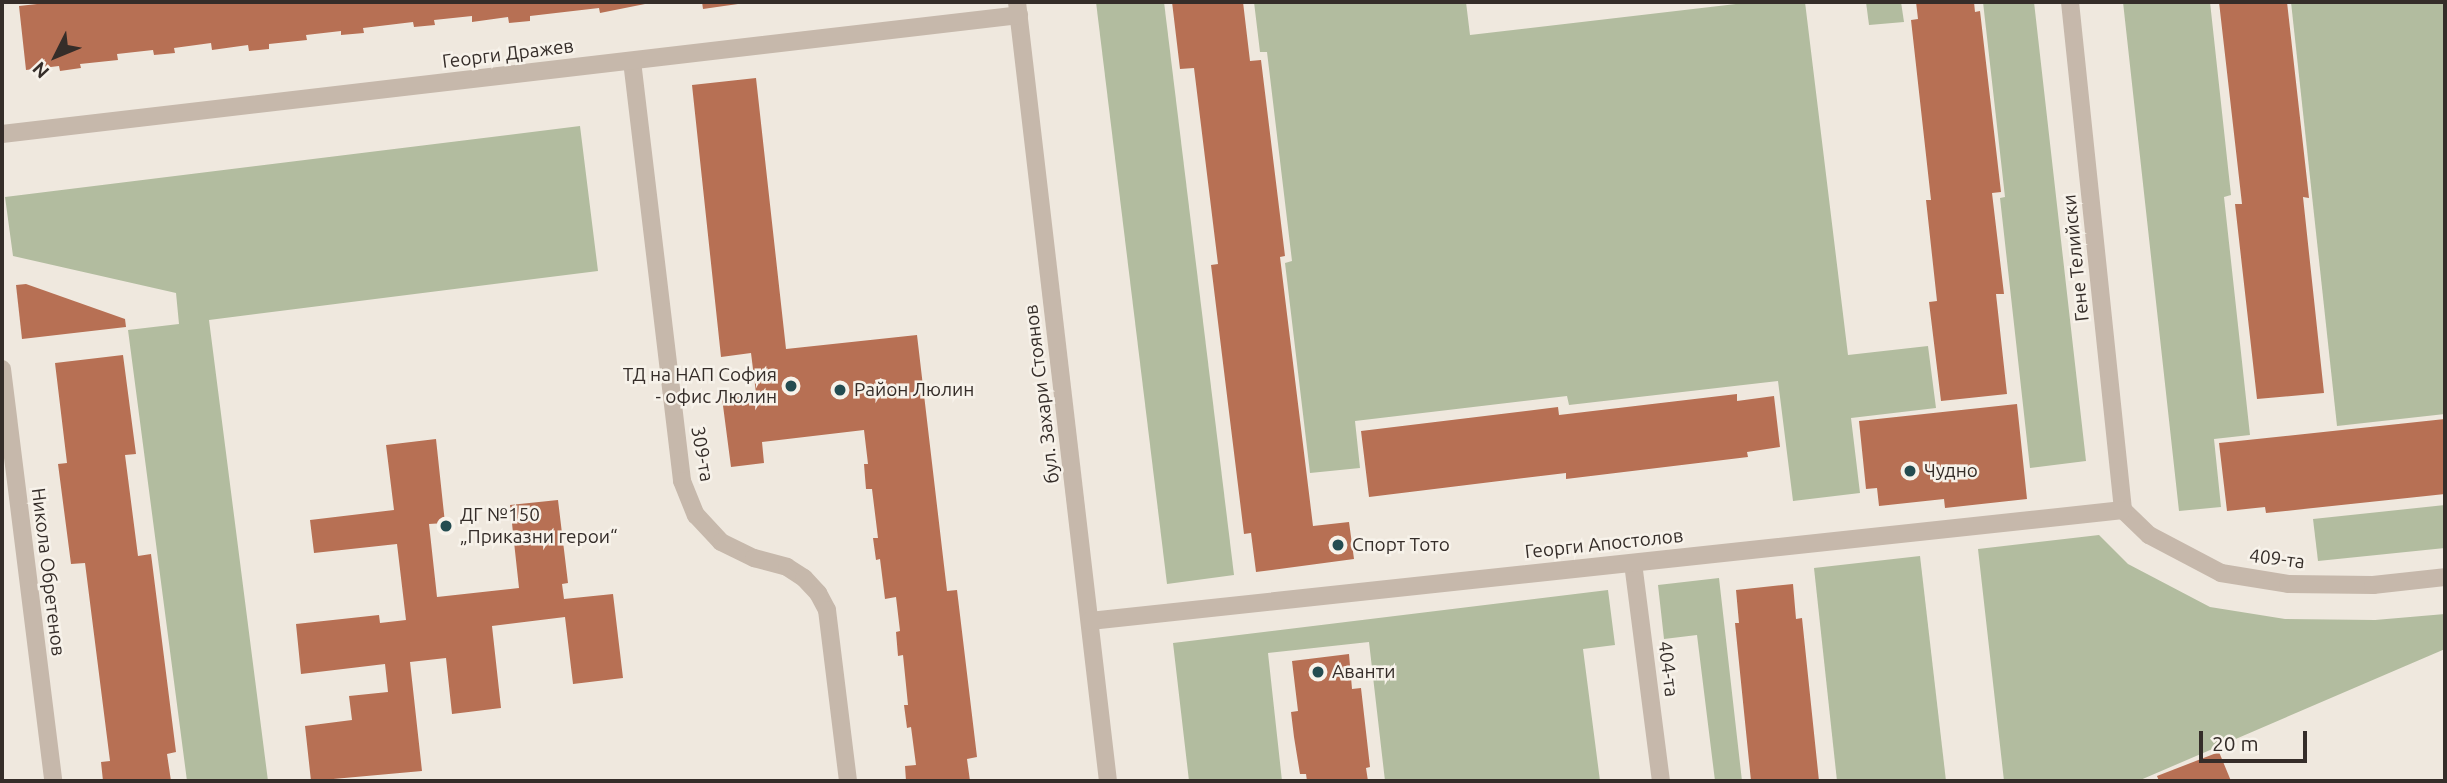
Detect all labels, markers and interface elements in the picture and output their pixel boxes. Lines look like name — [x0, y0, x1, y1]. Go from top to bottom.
north arrow — [21, 21, 91, 91]
street label: Георги Дражев — [441, 35, 575, 73]
text: N — [28, 58, 54, 83]
street label: Гене Телийски — [2058, 193, 2094, 323]
street label: бул. Захари Стоянов — [1020, 303, 1064, 485]
place label: ТД на НАП София - офис Люлин — [623, 364, 777, 408]
marker: ТД на НАП София - офис Люлин — [783, 378, 799, 394]
place label: Район Люлин — [854, 379, 974, 401]
marker: Район Люлин — [832, 382, 848, 398]
street label: 309-та — [686, 425, 718, 483]
place label: Чудно — [1924, 460, 1978, 482]
marker: Чудно — [1902, 463, 1918, 479]
street label: Никола Обретенов — [26, 487, 70, 657]
place label: ДГ №150 „Приказни герои“ — [460, 504, 618, 548]
marker: ДГ №150 „Приказни герои“ — [438, 518, 454, 534]
street label: Георги Апостолов — [1524, 524, 1684, 564]
place label: Спорт Тото — [1352, 534, 1450, 556]
marker: Спорт Тото — [1330, 537, 1346, 553]
street label: 409-та — [2248, 544, 2306, 574]
street label: 404-та — [1653, 640, 1683, 698]
place label: Аванти — [1332, 661, 1395, 683]
marker: Аванти — [1310, 664, 1326, 680]
scale bar — [2202, 716, 2310, 760]
text: 20 m — [2212, 731, 2259, 755]

